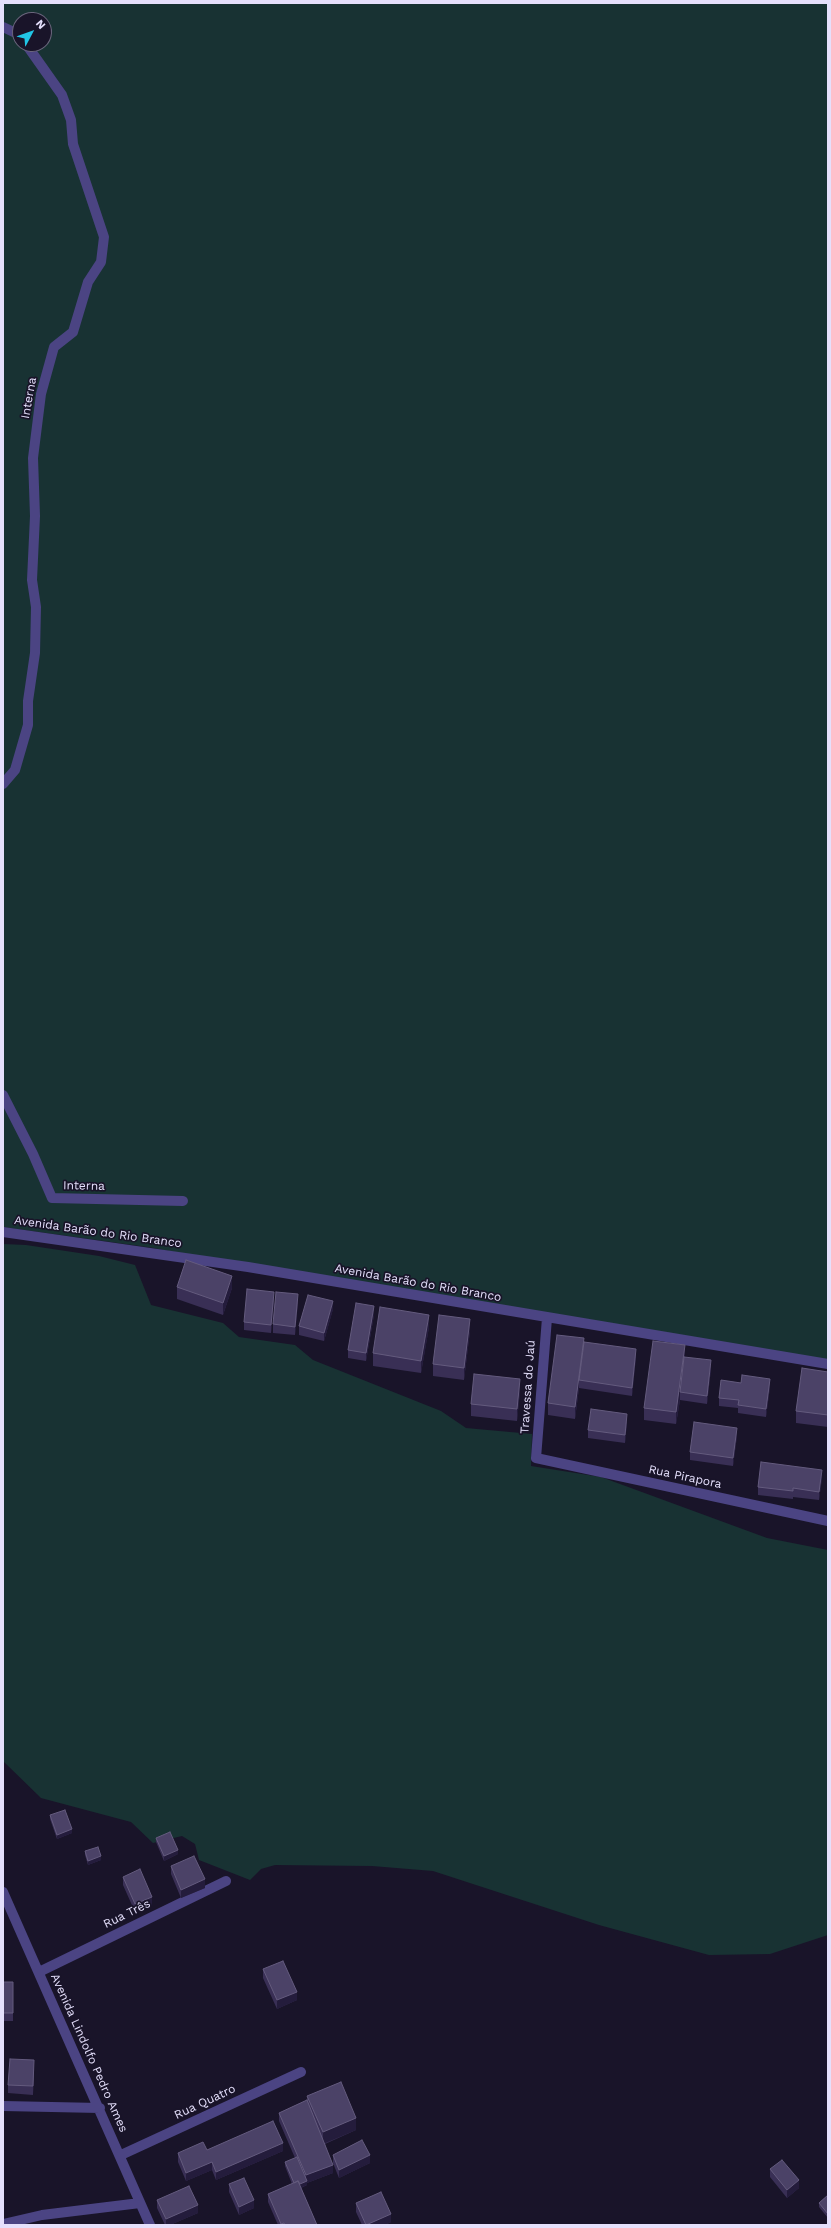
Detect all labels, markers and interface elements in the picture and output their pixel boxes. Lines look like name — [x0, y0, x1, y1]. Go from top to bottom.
north arrow — [12, 12, 52, 52]
text: N — [33, 17, 48, 32]
street label: Interna — [18, 376, 40, 420]
street label: Interna — [63, 1178, 105, 1194]
street label: Avenida Barão do Rio Branco — [13, 1213, 183, 1251]
street label: Avenida Barão do Rio Branco — [333, 1261, 503, 1305]
street label: Travessa do Jaú — [518, 1340, 538, 1434]
street label: Rua Pirapora — [647, 1462, 723, 1492]
street label: Rua Três — [101, 1896, 153, 1932]
street label: Avenida Lindolfo Pedro Ames — [47, 1972, 131, 2134]
street label: Rua Quatro — [172, 2082, 238, 2122]

